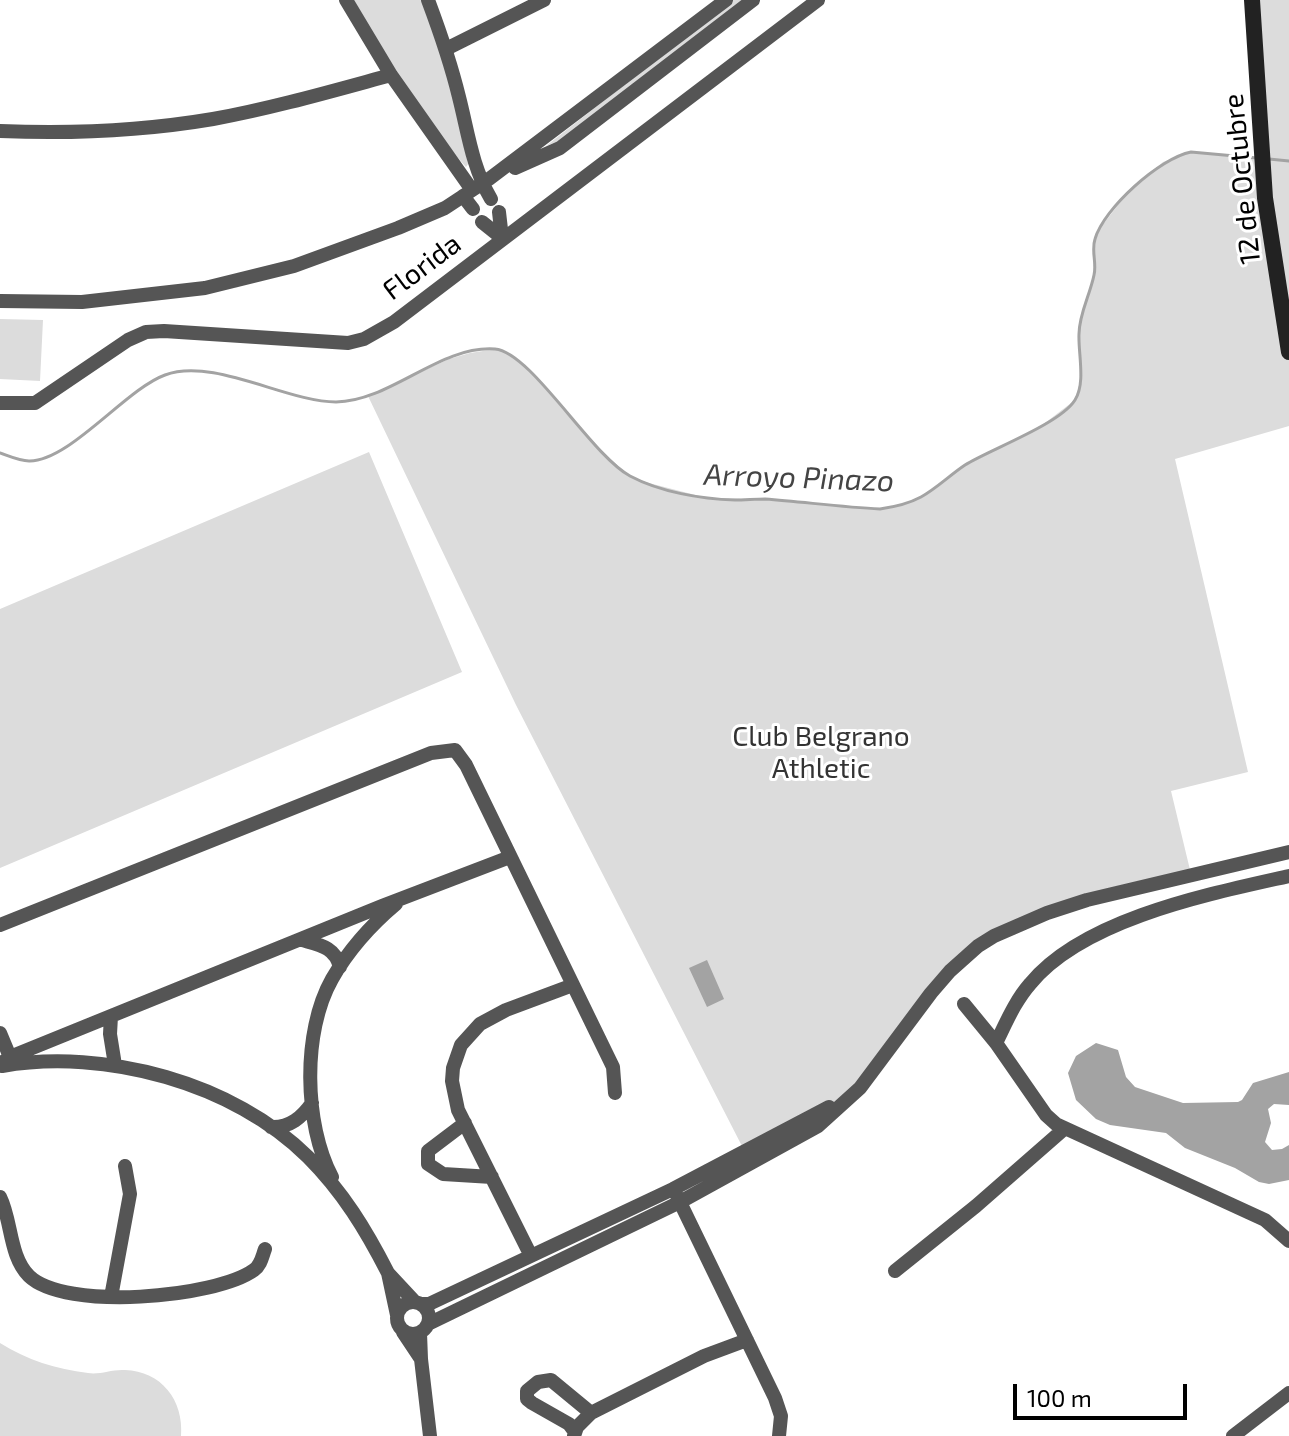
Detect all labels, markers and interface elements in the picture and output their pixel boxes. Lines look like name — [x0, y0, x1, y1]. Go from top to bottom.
street label: 12 de Octubre — [1216, 92, 1268, 266]
street label: Florida — [376, 227, 468, 307]
water label: Arroyo Pinazo — [703, 457, 895, 499]
park label: Club Belgrano Athletic — [732, 720, 910, 786]
scale bar — [1017, 1368, 1191, 1418]
text: 100 m — [1027, 1383, 1092, 1412]

